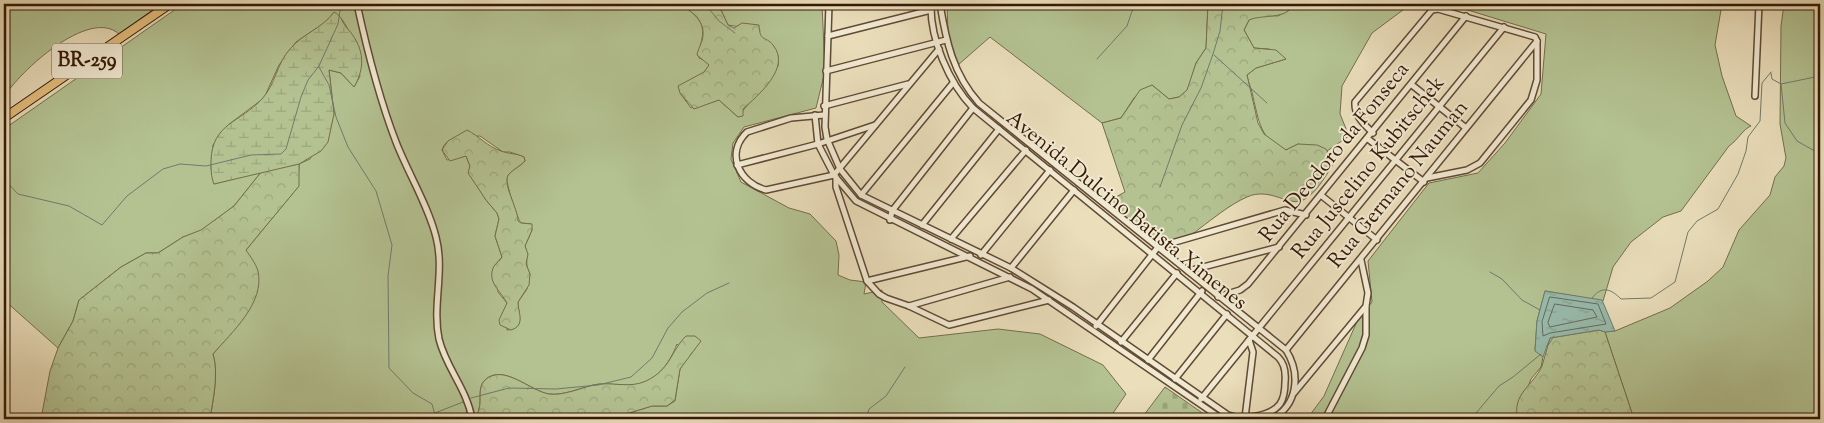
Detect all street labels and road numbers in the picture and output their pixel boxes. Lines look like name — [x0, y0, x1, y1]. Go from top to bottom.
road number: BR-259 — [52, 44, 122, 78]
street label: Rua Deodoro da Fonseca — [1253, 56, 1417, 250]
street label: Rua Juscelino Kubitschek — [1286, 69, 1453, 266]
street label: Rua Germano Nauman — [1322, 95, 1476, 275]
street label: Avenida Dulcino Batista Ximenes — [999, 104, 1253, 318]

